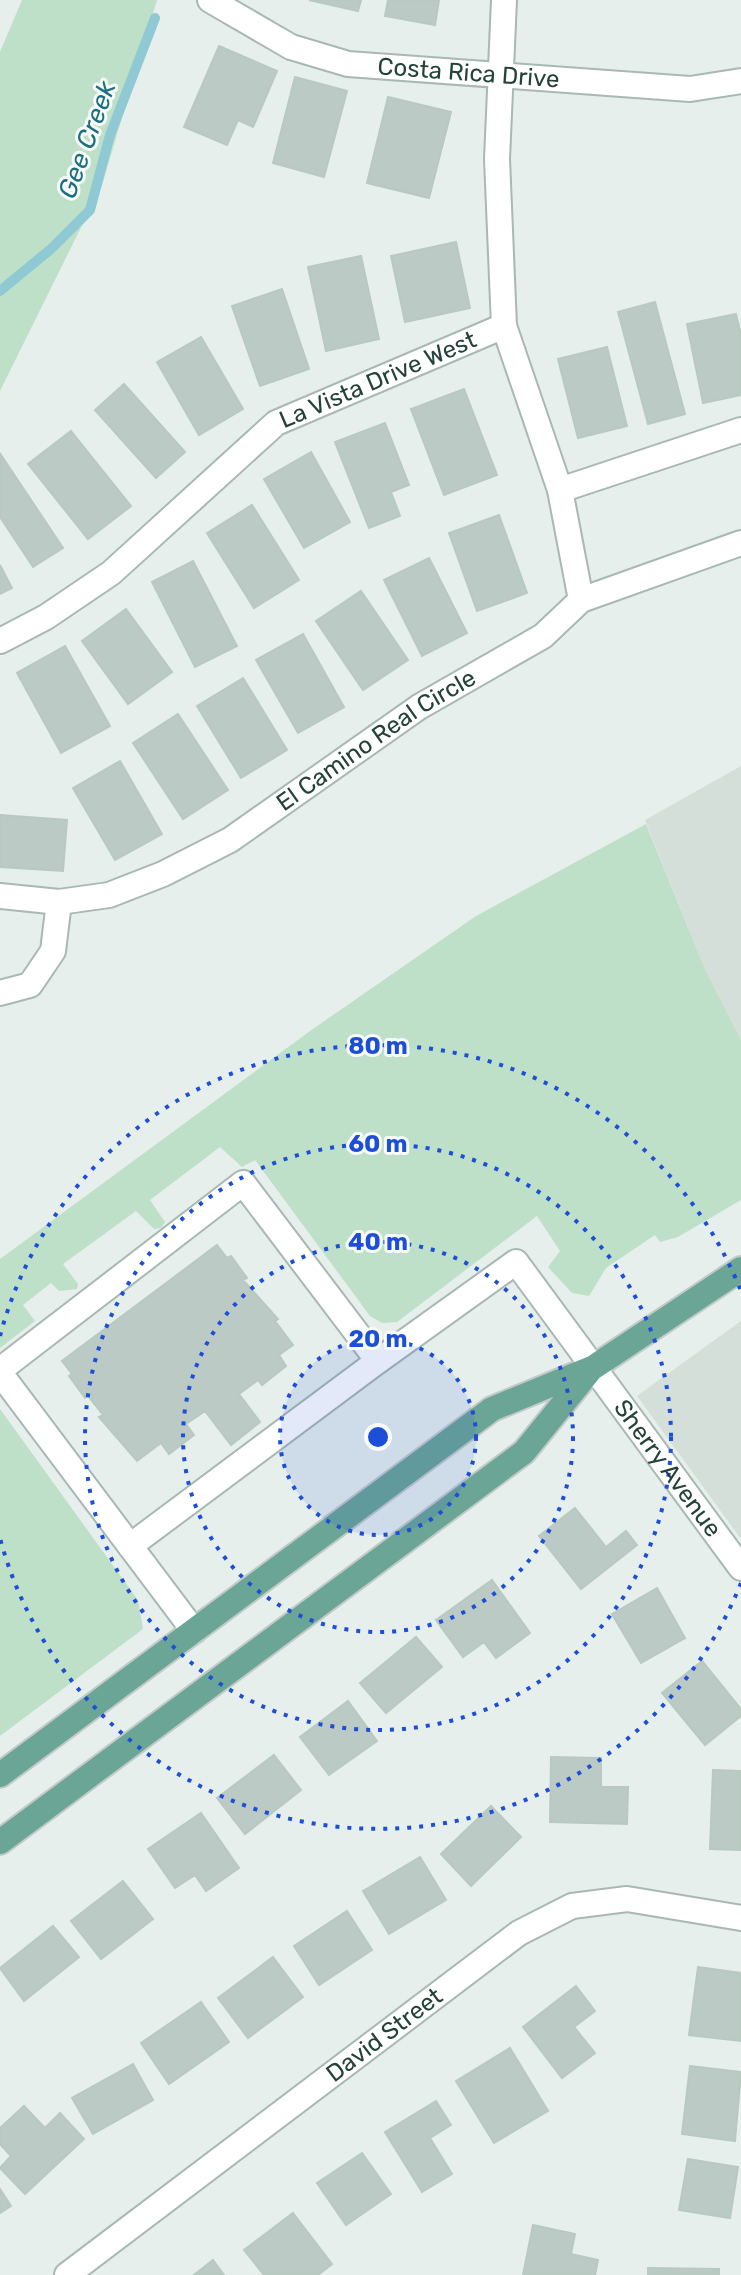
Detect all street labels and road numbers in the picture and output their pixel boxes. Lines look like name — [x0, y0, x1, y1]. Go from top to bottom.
street label: Costa Rica Drive — [377, 52, 560, 93]
street label: La Vista Drive West — [275, 325, 481, 434]
street label: El Camino Real Circle — [271, 663, 481, 817]
street label: Sherry Avenue — [608, 1394, 727, 1542]
street label: David Street — [321, 1982, 448, 2088]

